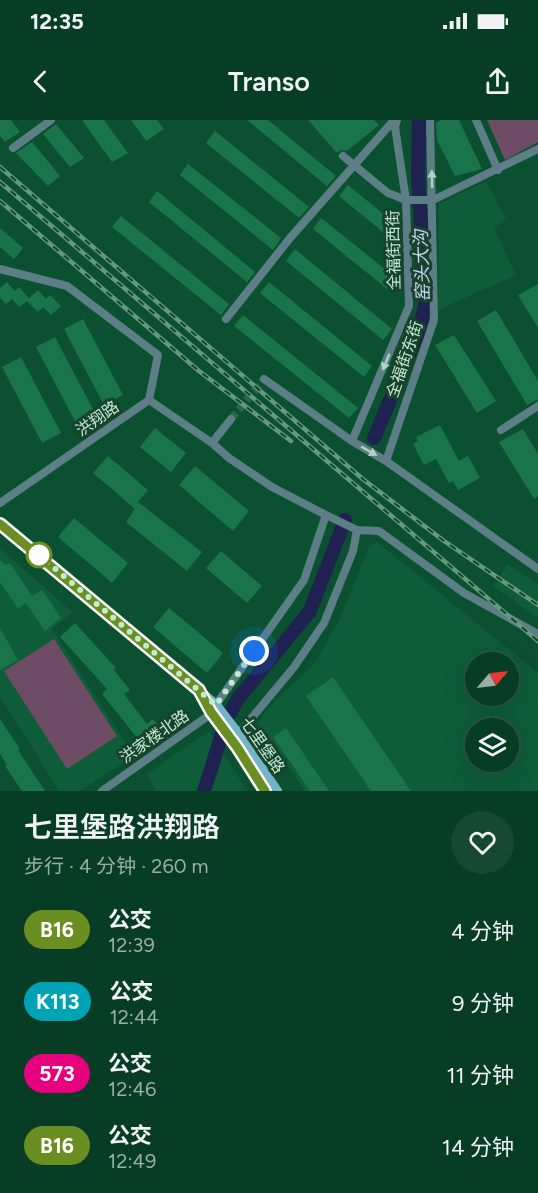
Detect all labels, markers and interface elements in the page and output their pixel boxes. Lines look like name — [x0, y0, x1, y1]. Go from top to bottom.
text: 12:35 — [30, 8, 84, 35]
icon: back — [24, 65, 57, 98]
text: Transo — [228, 65, 310, 98]
icon: share — [481, 65, 514, 98]
one-way arrow — [428, 170, 437, 189]
street label: 全福街西街 — [383, 210, 404, 290]
water label: 窑头大沟 — [410, 228, 434, 302]
street label: 全福街东街 — [382, 318, 426, 400]
one-way arrow — [381, 353, 390, 370]
street label: 洪翔路 — [72, 397, 122, 440]
one-way arrow — [361, 446, 378, 456]
unlabelled marker — [26, 542, 52, 568]
your location — [239, 636, 269, 666]
north arrow — [465, 652, 519, 706]
map controls — [465, 652, 519, 772]
street label: 洪家楼北路 — [116, 706, 193, 767]
street label: 七里堡路 — [236, 714, 289, 777]
button: layers — [465, 718, 519, 772]
text: 七里堡路洪翔路 — [24, 810, 220, 844]
button: heart — [451, 811, 514, 874]
text: 步行 · 4 分钟 · 260 m — [24, 854, 209, 878]
text: 公交 — [108, 906, 152, 933]
text: B16 — [40, 917, 74, 942]
text: 4 分钟 — [451, 918, 514, 945]
text: 12:39 — [108, 933, 155, 957]
text: 公交 — [109, 978, 153, 1005]
text: K113 — [36, 989, 79, 1014]
text: 9 分钟 — [452, 990, 514, 1017]
text: 12:44 — [109, 1005, 159, 1029]
text: 公交 — [108, 1050, 152, 1077]
text: 573 — [39, 1061, 75, 1086]
text: 11 分钟 — [446, 1062, 514, 1089]
text: 12:46 — [108, 1077, 156, 1101]
text: 公交 — [108, 1122, 152, 1149]
text: B16 — [40, 1133, 74, 1158]
text: 14 分钟 — [442, 1134, 514, 1161]
text: 12:49 — [108, 1149, 156, 1173]

